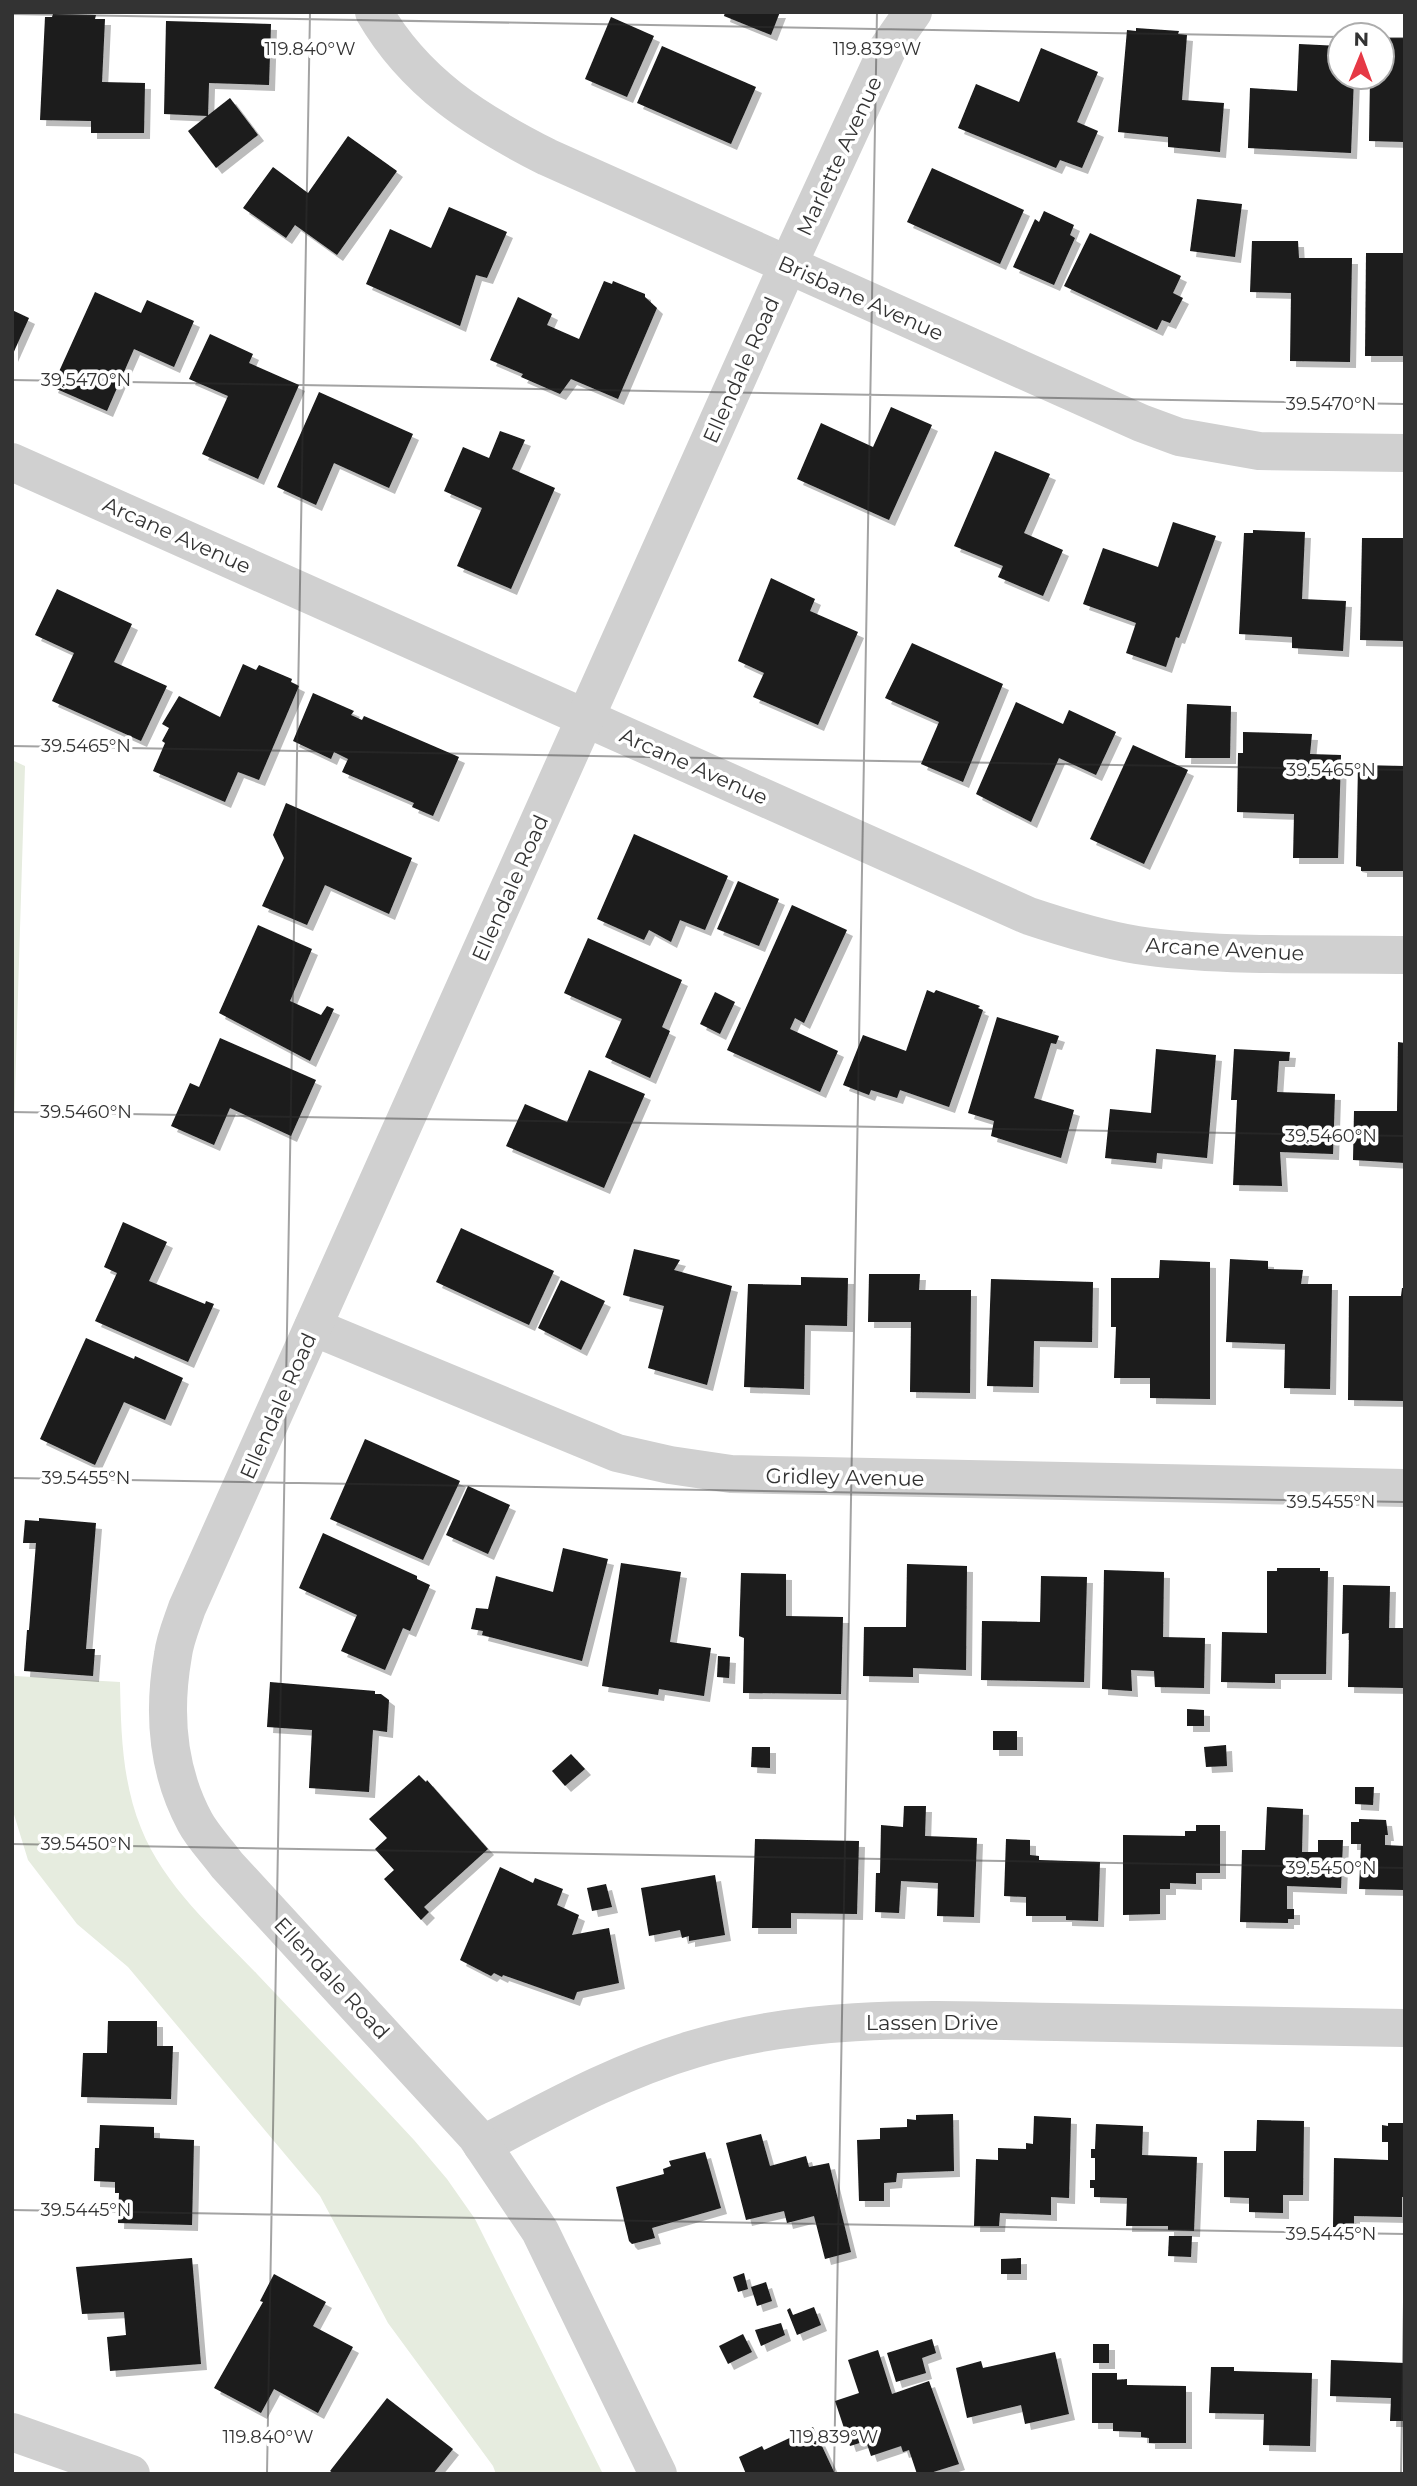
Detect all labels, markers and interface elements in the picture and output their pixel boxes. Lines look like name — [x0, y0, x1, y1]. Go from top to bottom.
north arrow — [1326, 21, 1396, 91]
text: N — [1353, 28, 1369, 51]
text: 119.840°W — [264, 38, 356, 60]
text: 119.839°W — [833, 38, 921, 60]
street label: Marlette Avenue — [791, 72, 887, 240]
street label: Brisbane Avenue — [775, 250, 947, 346]
street label: Ellendale Road — [698, 293, 784, 447]
text: 39.5470°N — [41, 369, 131, 391]
text: 39.5470°N — [1286, 393, 1376, 415]
street label: Arcane Avenue — [99, 491, 255, 579]
street label: Arcane Avenue — [616, 722, 772, 810]
text: 39.5465°N — [41, 735, 131, 757]
text: 39.5465°N — [1286, 759, 1376, 781]
street label: Ellendale Road — [467, 811, 553, 965]
street label: Arcane Avenue — [1145, 932, 1305, 966]
text: 39.5460°N — [40, 1101, 132, 1123]
text: 39.5460°N — [1285, 1125, 1377, 1147]
street label: Ellendale Road — [235, 1329, 321, 1483]
street label: Gridley Avenue — [765, 1463, 925, 1491]
text: 39.5455°N — [42, 1467, 130, 1489]
text: 39.5455°N — [1287, 1491, 1375, 1513]
text: 39.5450°N — [40, 1833, 132, 1855]
text: 39.5450°N — [1285, 1857, 1377, 1879]
street label: Ellendale Road — [269, 1912, 395, 2044]
street label: Lassen Drive — [866, 2010, 998, 2035]
text: 39.5445°N — [41, 2199, 131, 2221]
text: 39.5445°N — [1286, 2223, 1376, 2245]
text: 119.840°W — [222, 2426, 314, 2448]
text: 119.839°W — [790, 2426, 878, 2448]

